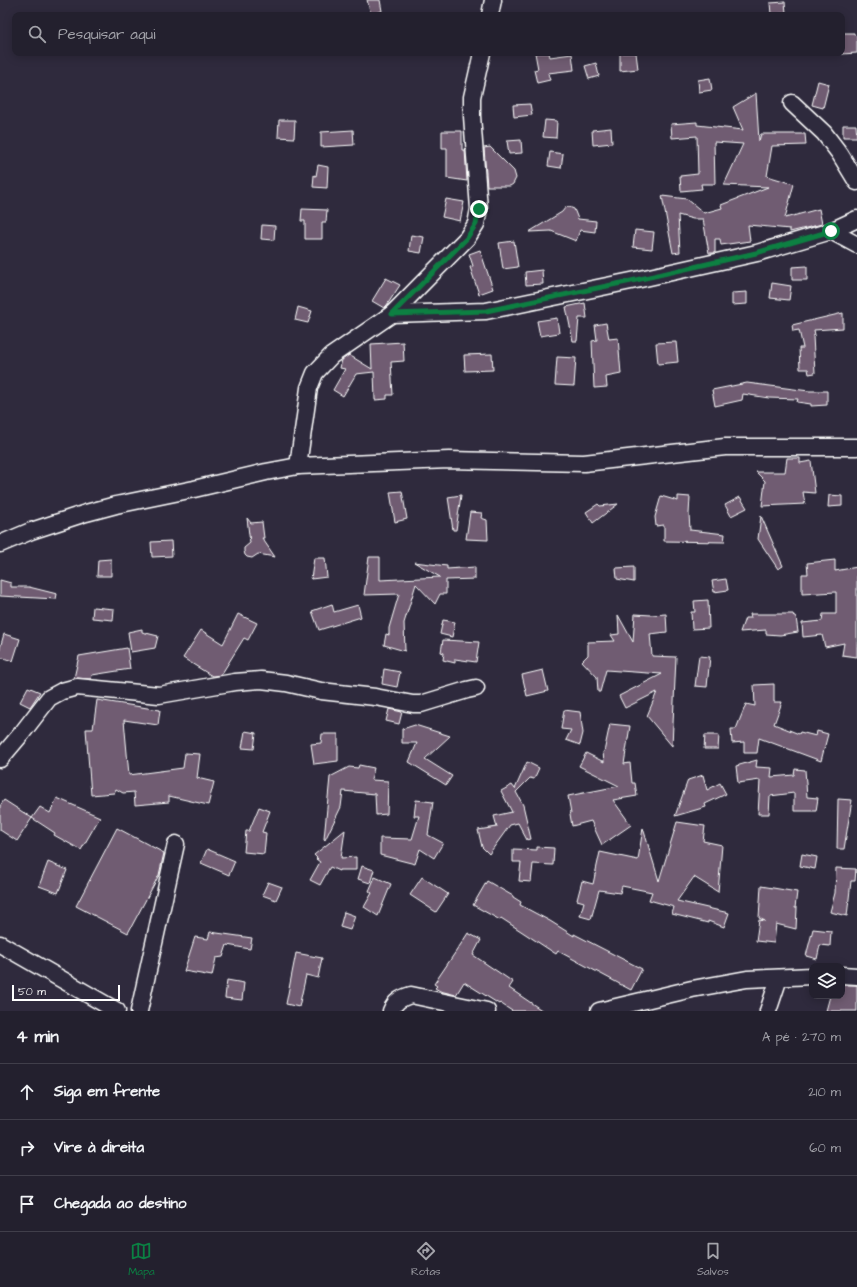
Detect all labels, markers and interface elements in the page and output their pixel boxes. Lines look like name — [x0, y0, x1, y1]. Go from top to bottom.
search box — [12, 12, 845, 56]
icon: search — [26, 23, 48, 45]
text: Pesquisar aqui — [58, 24, 155, 45]
route end — [470, 200, 488, 218]
route start — [822, 222, 840, 240]
map controls — [809, 963, 845, 999]
button: layers — [809, 963, 845, 999]
scale bar — [12, 983, 120, 1002]
text: 50 m — [18, 984, 46, 999]
text: 4 min — [16, 1025, 59, 1049]
text: A pé · 270 m — [762, 1028, 841, 1046]
icon: ahead — [16, 1081, 38, 1103]
text: Siga em frente — [54, 1081, 160, 1102]
text: 210 m — [808, 1083, 841, 1101]
icon: right — [16, 1137, 38, 1159]
text: Vire à direita — [54, 1137, 144, 1158]
text: 60 m — [809, 1139, 841, 1157]
icon: arrive — [16, 1193, 38, 1215]
text: Chegada ao destino — [54, 1193, 187, 1214]
tab: Mapa — [128, 1240, 155, 1279]
tab: Rotas — [411, 1240, 441, 1279]
tab: Salvos — [697, 1240, 729, 1279]

